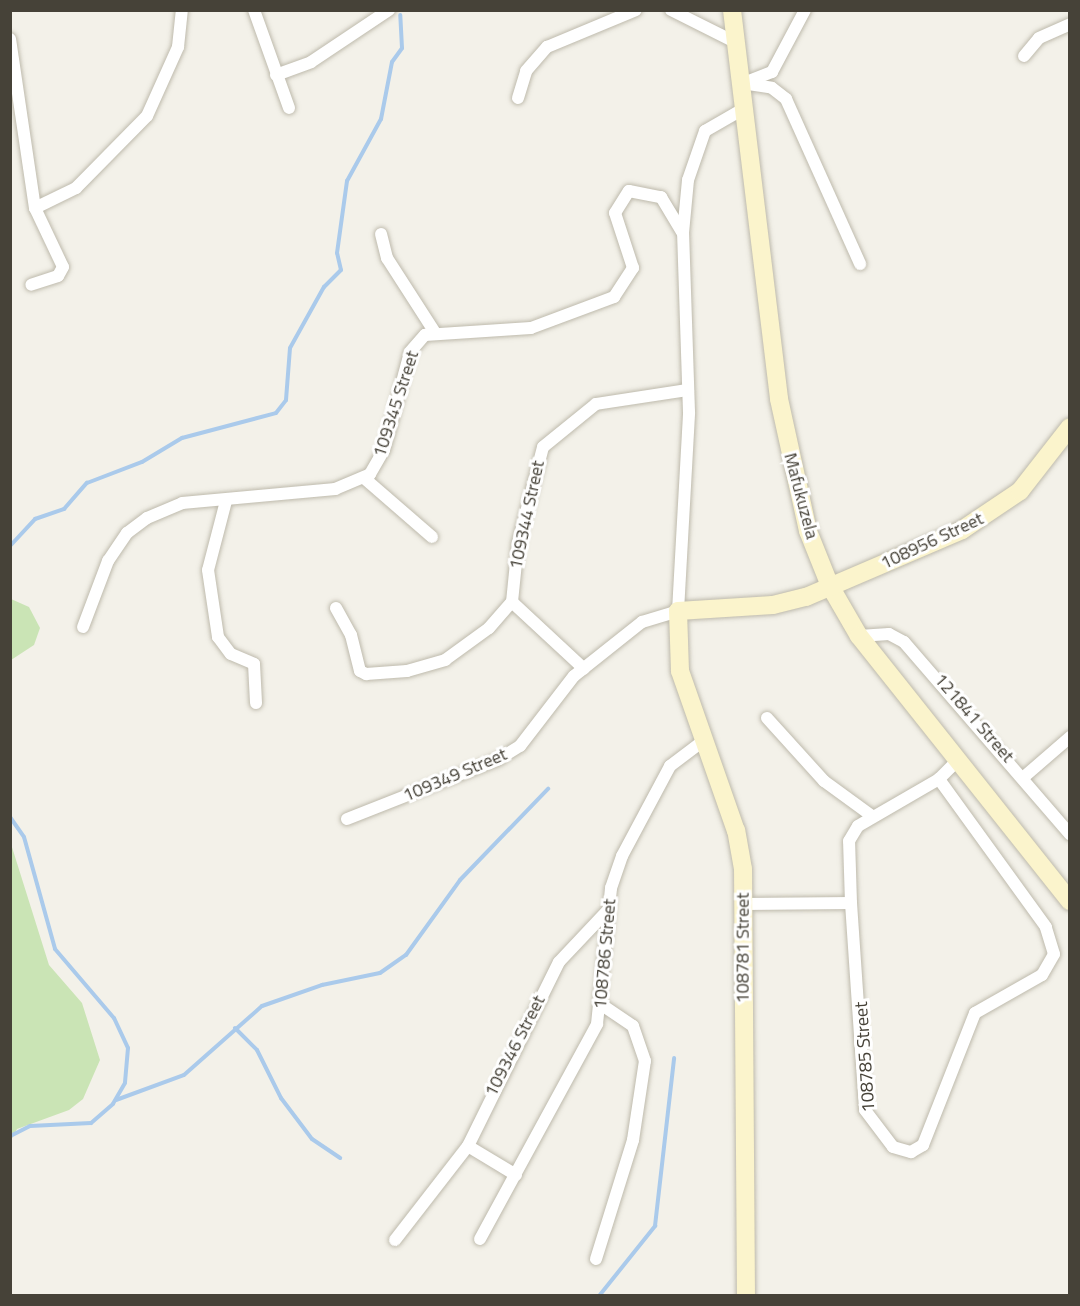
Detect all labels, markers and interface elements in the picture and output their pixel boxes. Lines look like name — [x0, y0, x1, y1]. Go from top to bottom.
street label: 109345 Street — [369, 348, 423, 460]
street label: Mafukuzela — [779, 451, 823, 541]
street label: 109344 Street — [505, 459, 549, 571]
street label: 108956 Street — [877, 508, 987, 574]
street label: 121841 Street — [929, 669, 1019, 767]
street label: 109349 Street — [400, 743, 510, 807]
street label: 108781 Street — [732, 893, 754, 1003]
street label: 108786 Street — [589, 898, 621, 1010]
street label: 109346 Street — [480, 992, 550, 1100]
street label: 108785 Street — [850, 1001, 880, 1113]

